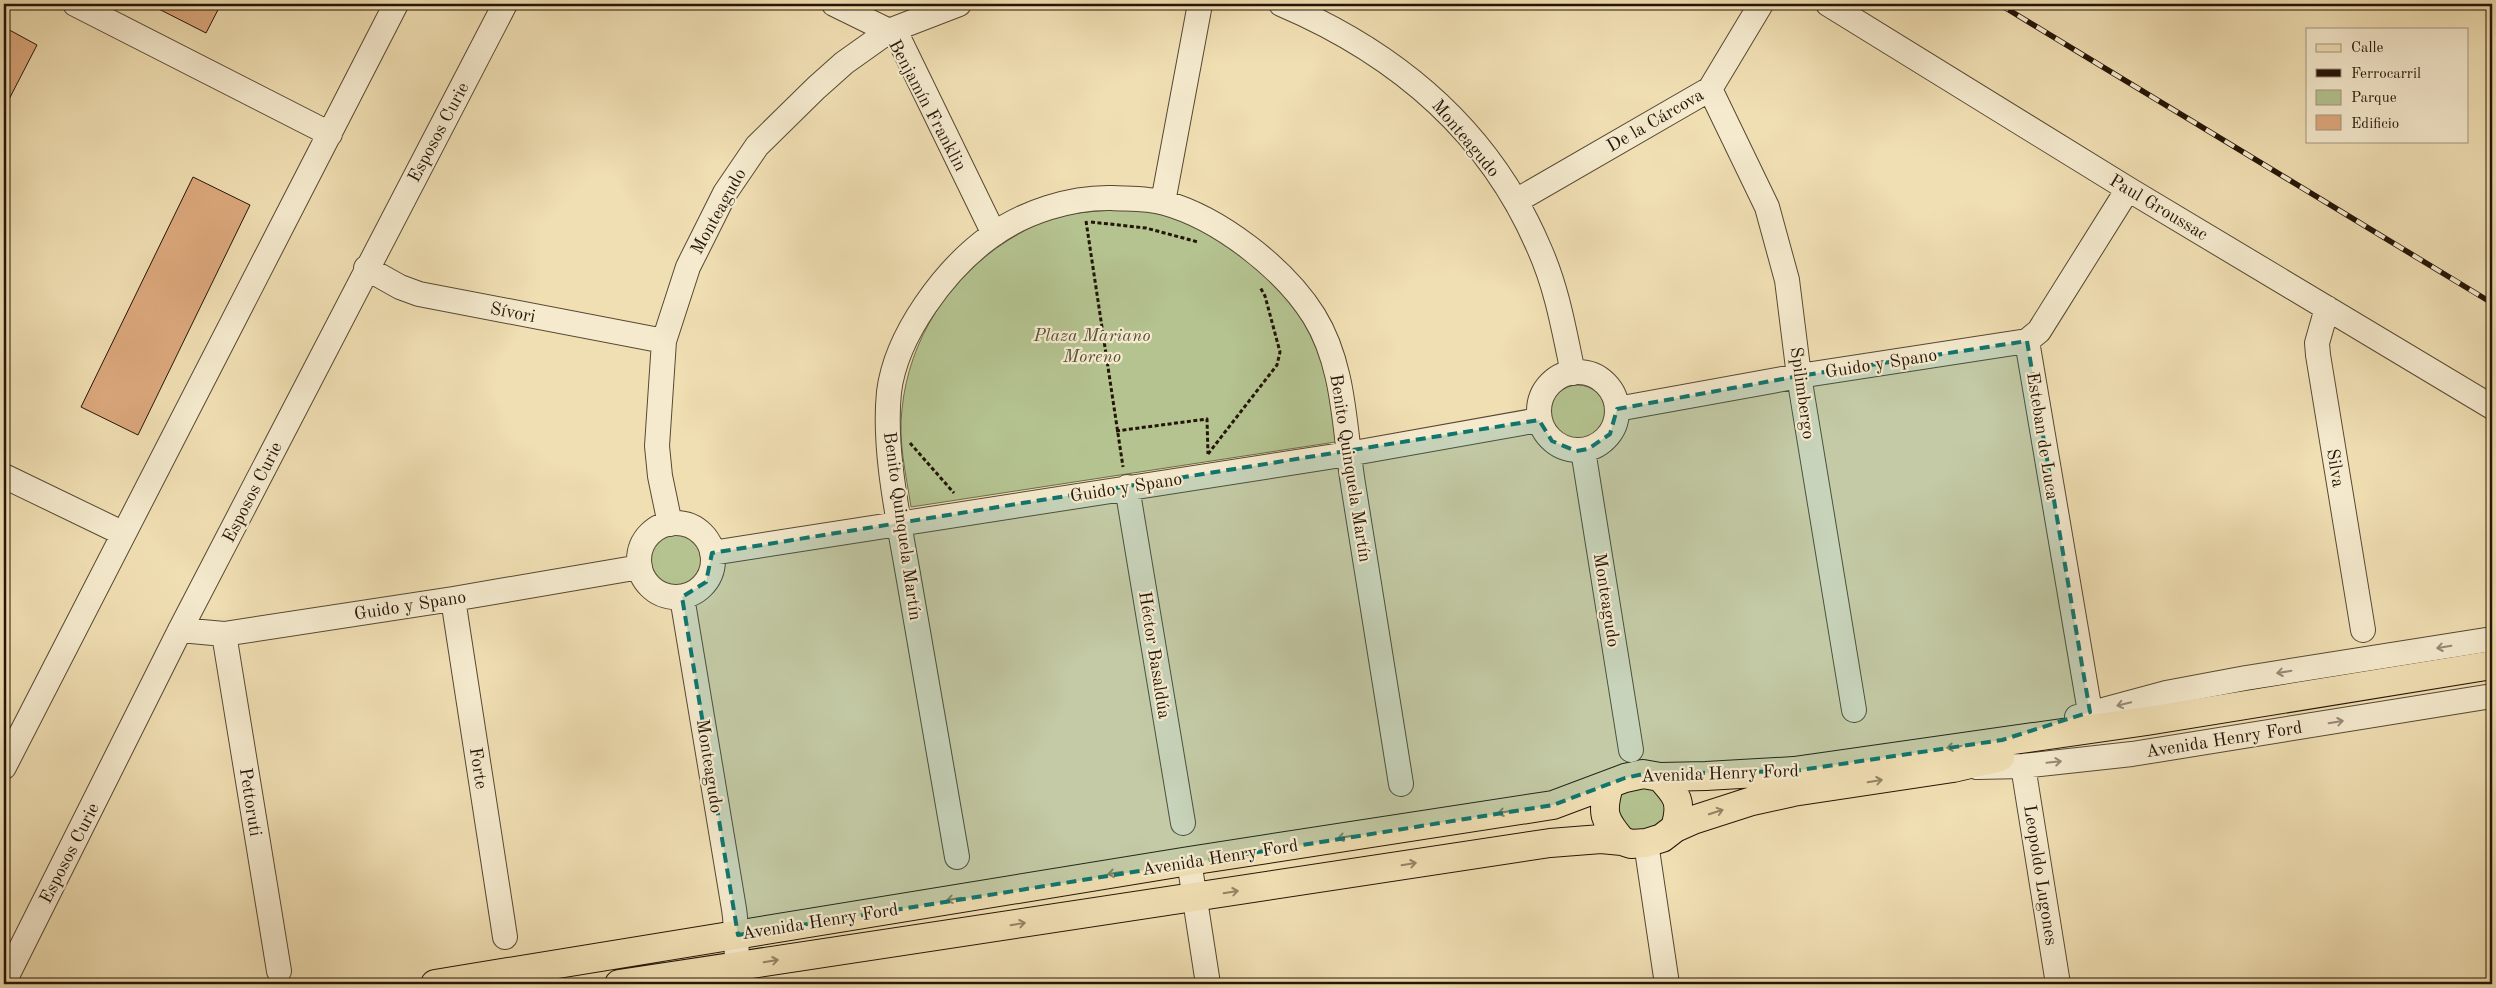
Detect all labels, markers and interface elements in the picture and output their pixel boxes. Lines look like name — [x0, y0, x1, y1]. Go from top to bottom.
legend — [2306, 28, 2468, 142]
street label: Benjamín Franklin — [885, 37, 969, 174]
text: Calle — [2351, 41, 2384, 56]
text: Ferrocarril — [2351, 67, 2421, 82]
street label: Esposos Curie — [405, 80, 473, 185]
street label: De la Cárcova — [1604, 86, 1707, 156]
text: Parque — [2351, 91, 2397, 106]
street label: Monteagudo — [1428, 97, 1503, 181]
text: Edificio — [2351, 117, 2399, 132]
street label: Monteagudo — [688, 166, 750, 257]
street label: Paul Groussac — [2106, 172, 2211, 244]
street label: Sívori — [489, 300, 537, 326]
park label: Plaza Mariano Moreno — [1033, 327, 1151, 366]
street label: Spilimbergo — [1787, 346, 1817, 440]
street label: Guido y Spano — [1824, 346, 1939, 382]
street label: Esteban de Luca — [2023, 371, 2061, 501]
street label: Benito Quinquela Martín — [1326, 373, 1374, 564]
street label: Benito Quinquela Martín — [880, 431, 924, 622]
street label: Esposos Curie — [220, 439, 286, 546]
street label: Silva — [2323, 448, 2347, 489]
street label: Guido y Spano — [1069, 470, 1184, 506]
street label: Monteagudo — [1590, 552, 1622, 648]
street label: Guido y Spano — [353, 588, 468, 624]
street label: Héctor Basaldúa — [1135, 590, 1173, 720]
one-way arrow — [2436, 642, 2452, 652]
one-way arrow — [2276, 668, 2292, 678]
one-way arrow — [2117, 700, 2133, 709]
one-way arrow — [2328, 716, 2344, 726]
street label: Monteagudo — [693, 718, 725, 814]
street label: Avenida Henry Ford — [2145, 719, 2304, 761]
one-way arrow — [1947, 743, 1963, 753]
street label: Forte — [466, 746, 490, 790]
one-way arrow — [2046, 757, 2062, 767]
street label: Avenida Henry Ford — [1641, 762, 1799, 786]
street label: Pettoruti — [236, 767, 264, 838]
one-way arrow — [1866, 775, 1882, 785]
street label: Esposos Curie — [37, 800, 103, 907]
street label: Leopoldo Lugones — [2020, 804, 2060, 947]
one-way arrow — [1707, 807, 1723, 817]
one-way arrow — [1497, 808, 1513, 818]
one-way arrow — [1337, 833, 1353, 843]
street label: Avenida Henry Ford — [1141, 837, 1300, 879]
one-way arrow — [1401, 859, 1417, 869]
one-way arrow — [1107, 869, 1123, 879]
one-way arrow — [1223, 886, 1239, 896]
one-way arrow — [947, 895, 963, 905]
street label: Avenida Henry Ford — [741, 901, 900, 943]
one-way arrow — [1010, 918, 1026, 928]
one-way arrow — [763, 955, 779, 965]

